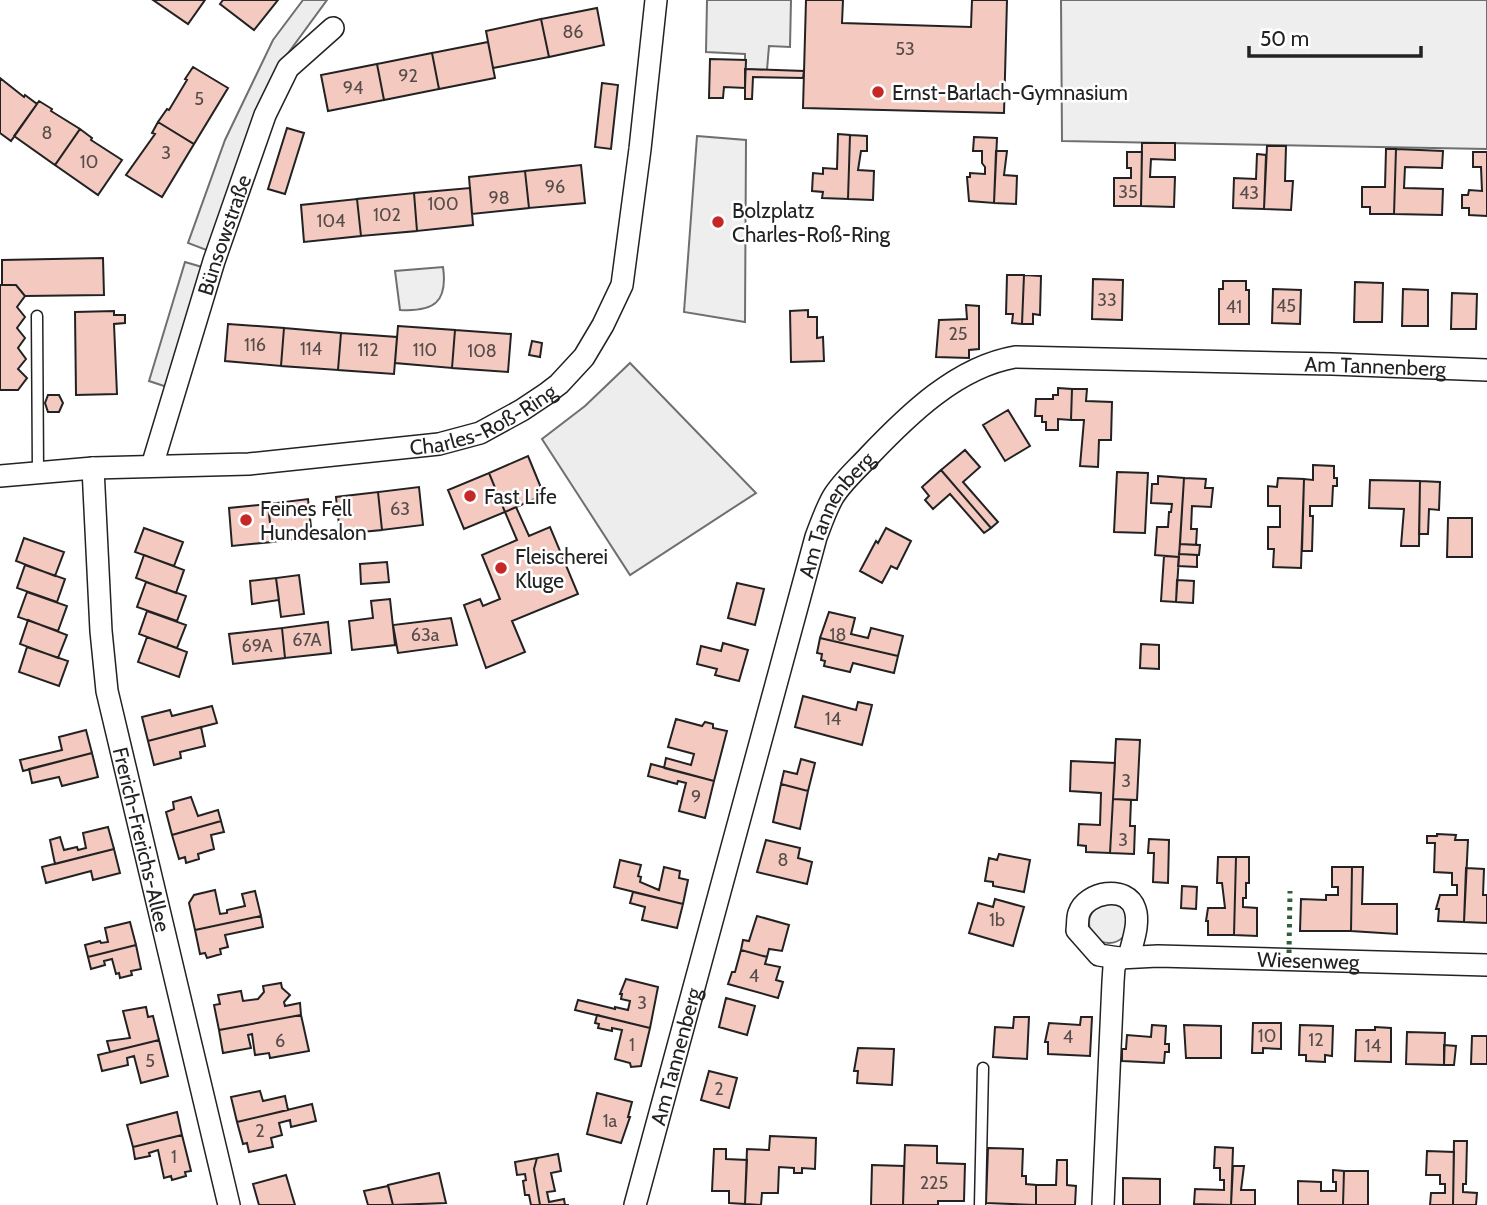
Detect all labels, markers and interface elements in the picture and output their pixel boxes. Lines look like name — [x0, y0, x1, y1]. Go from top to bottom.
scale bar — [1249, 14, 1420, 58]
house number: 86 — [562, 21, 584, 43]
text: 50 m — [1260, 26, 1309, 51]
house number: 53 — [895, 38, 915, 60]
house number: 92 — [398, 65, 418, 87]
house number: 94 — [343, 77, 363, 99]
place label: Ernst-Barlach-Gymnasium — [892, 80, 1128, 105]
marker: Ernst-Barlach-Gymnasium — [870, 84, 886, 100]
house number: 5 — [194, 88, 204, 110]
house number: 8 — [42, 122, 52, 144]
house number: 3 — [161, 142, 171, 164]
house number: 10 — [80, 151, 98, 173]
street label: Bünsowstraße — [192, 171, 256, 298]
house number: 96 — [545, 176, 565, 198]
house number: 35 — [1118, 181, 1138, 203]
house number: 43 — [1239, 182, 1259, 204]
house number: 98 — [488, 187, 510, 209]
house number: 100 — [428, 193, 459, 215]
place label: Bolzplatz Charles-Roß-Ring — [732, 198, 891, 247]
house number: 102 — [373, 204, 401, 226]
house number: 104 — [317, 210, 345, 232]
marker: Bolzplatz Charles-Roß-Ring — [710, 214, 726, 230]
house number: 33 — [1097, 289, 1117, 311]
house number: 45 — [1276, 295, 1296, 317]
house number: 41 — [1226, 296, 1242, 318]
house number: 25 — [948, 323, 968, 345]
house number: 116 — [244, 334, 266, 356]
house number: 114 — [300, 338, 322, 360]
house number: 112 — [357, 339, 379, 361]
house number: 110 — [413, 339, 437, 361]
house number: 108 — [467, 340, 497, 362]
street label: Am Tannenberg — [1304, 351, 1447, 381]
street label: Charles-Roß-Ring — [408, 378, 562, 460]
street label: Am Tannenberg — [793, 446, 880, 581]
place label: Fast Life — [484, 484, 557, 509]
marker: Fast Life — [462, 488, 478, 504]
place label: Feines Fell Hundesalon — [260, 496, 367, 545]
house number: 63 — [390, 498, 410, 520]
marker: Feines Fell Hundesalon — [238, 512, 254, 528]
place label: Fleischerei Kluge — [515, 544, 608, 593]
marker: Fleischerei Kluge — [493, 560, 509, 576]
house number: 63a — [411, 624, 440, 646]
house number: 18 — [830, 624, 846, 646]
house number: 67A — [292, 629, 322, 651]
house number: 69A — [241, 635, 273, 657]
house number: 14 — [825, 708, 841, 730]
street label: Frerich-Frerichs-Allee — [108, 744, 176, 934]
house number: 3 — [1121, 770, 1131, 792]
house number: 9 — [691, 786, 701, 808]
house number: 3 — [1118, 829, 1128, 851]
house number: 8 — [778, 849, 788, 871]
house number: 1b — [989, 909, 1005, 931]
street label: Wiesenweg — [1257, 946, 1360, 974]
house number: 4 — [749, 965, 759, 987]
street label: Am Tannenberg — [645, 984, 706, 1128]
house number: 3 — [637, 992, 647, 1014]
house number: 10 — [1258, 1025, 1276, 1047]
house number: 4 — [1063, 1026, 1073, 1048]
house number: 12 — [1308, 1029, 1324, 1051]
house number: 6 — [275, 1030, 285, 1052]
house number: 1 — [629, 1034, 635, 1056]
house number: 14 — [1365, 1035, 1381, 1057]
house number: 5 — [145, 1050, 155, 1072]
house number: 2 — [714, 1078, 724, 1100]
house number: 1a — [603, 1110, 618, 1132]
house number: 2 — [255, 1120, 265, 1142]
house number: 1 — [171, 1146, 177, 1168]
house number: 225 — [920, 1172, 948, 1194]

